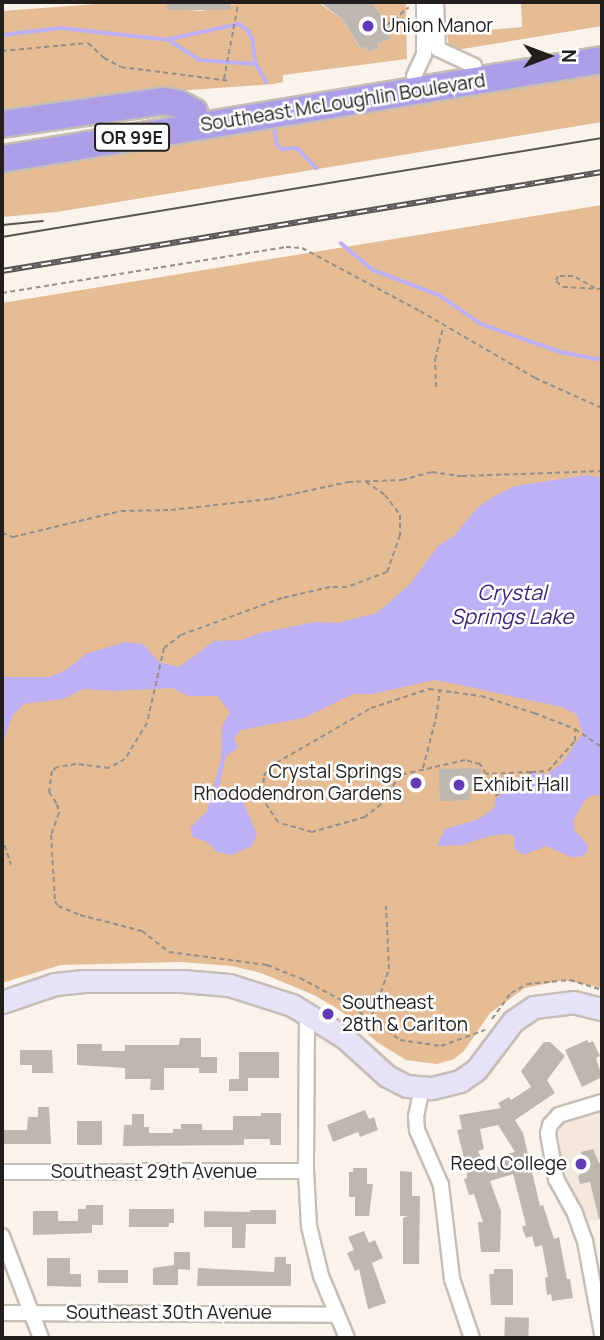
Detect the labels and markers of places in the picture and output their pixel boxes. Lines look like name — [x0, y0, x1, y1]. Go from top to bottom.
place label: Union Manor — [382, 15, 493, 37]
marker: Union Manor — [360, 18, 376, 34]
place label: Crystal Springs Rhododendron Gardens — [194, 761, 402, 805]
place label: Exhibit Hall — [473, 774, 569, 796]
marker: Crystal Springs Rhododendron Gardens — [408, 775, 424, 791]
marker: Exhibit Hall — [451, 777, 467, 793]
place label: Southeast 28th & Carlton — [342, 992, 468, 1036]
marker: Southeast 28th & Carlton — [320, 1006, 336, 1022]
place label: Reed College — [451, 1153, 567, 1175]
marker: Reed College — [573, 1156, 589, 1172]

